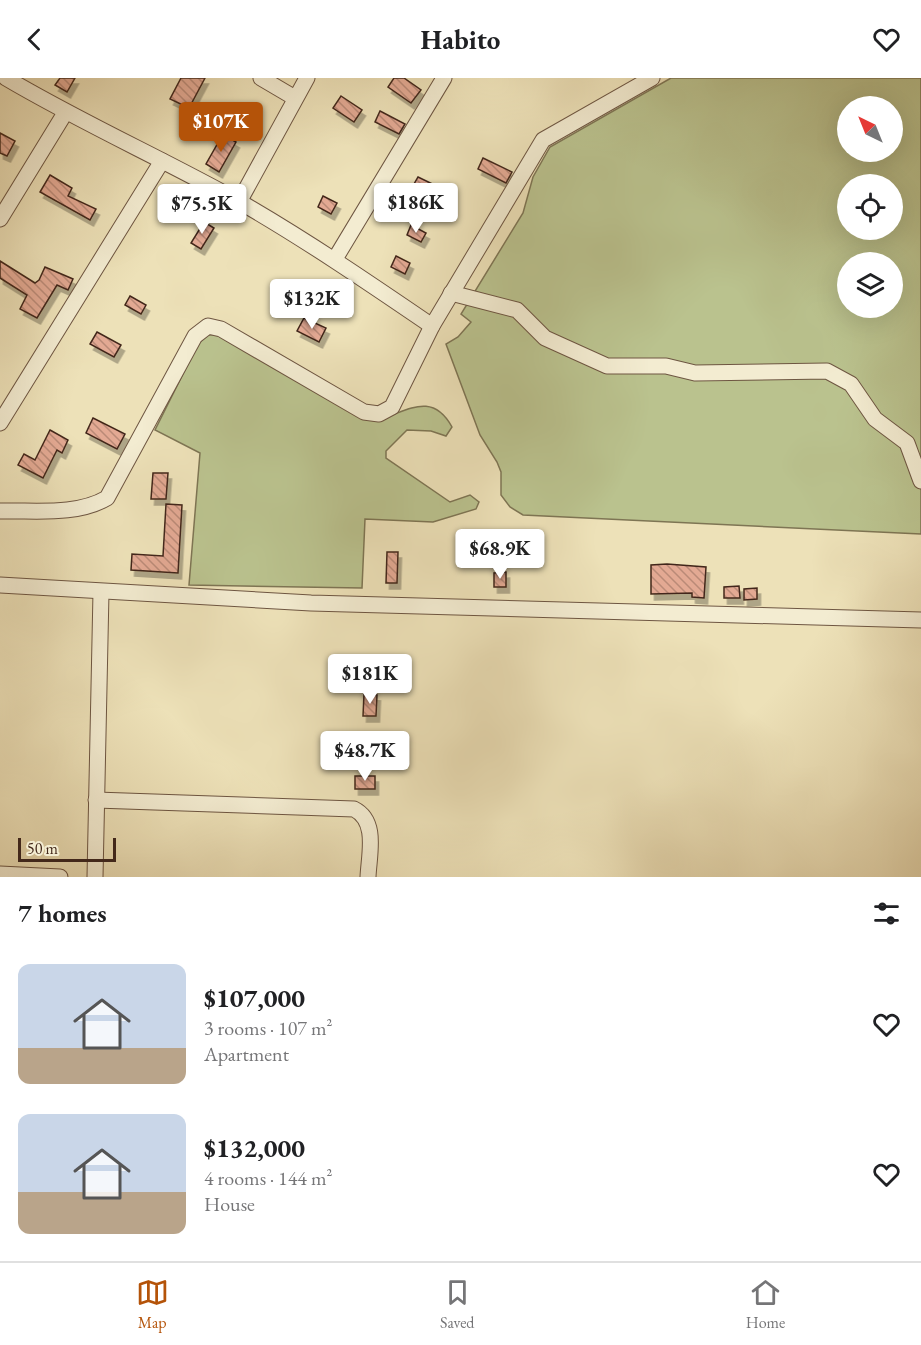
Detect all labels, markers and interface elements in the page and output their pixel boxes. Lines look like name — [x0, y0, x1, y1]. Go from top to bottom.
text: Habito — [421, 22, 500, 57]
icon: back — [18, 23, 51, 56]
icon: heart — [870, 23, 903, 56]
north arrow — [837, 96, 903, 162]
map controls — [837, 96, 903, 318]
pin: $107K — [179, 102, 263, 153]
text: $107K — [193, 108, 249, 134]
button: locate — [837, 174, 903, 240]
pin: $186K — [374, 183, 458, 234]
pin: $75.5K — [153, 184, 251, 235]
text: $186K — [388, 189, 444, 215]
text: $75.5K — [171, 190, 233, 216]
button: layers — [837, 252, 903, 318]
pin: $132K — [270, 279, 354, 330]
text: $132K — [284, 285, 340, 311]
pin: $68.9K — [451, 529, 549, 580]
text: $68.9K — [469, 535, 531, 561]
pin: $181K — [328, 654, 412, 705]
text: $181K — [342, 660, 398, 686]
pin: $48.7K — [316, 731, 414, 782]
text: $48.7K — [334, 737, 396, 763]
scale bar — [18, 835, 116, 862]
text: 50 m — [27, 838, 58, 859]
text: 7 homes — [18, 896, 107, 930]
icon: filters — [870, 897, 903, 930]
text: $107,000 — [204, 981, 305, 1015]
icon: home — [66, 988, 138, 1060]
icon: heart — [870, 1008, 903, 1041]
text: 3 rooms · 107 m² — [204, 1015, 332, 1041]
text: Apartment — [204, 1041, 289, 1067]
text: $132,000 — [204, 1131, 305, 1165]
icon: home — [66, 1138, 138, 1210]
icon: heart — [870, 1158, 903, 1191]
text: 4 rooms · 144 m² — [204, 1165, 332, 1191]
text: House — [204, 1191, 255, 1217]
tab: Map — [136, 1276, 169, 1333]
tab: Saved — [440, 1276, 474, 1333]
tab: Home — [746, 1276, 785, 1333]

